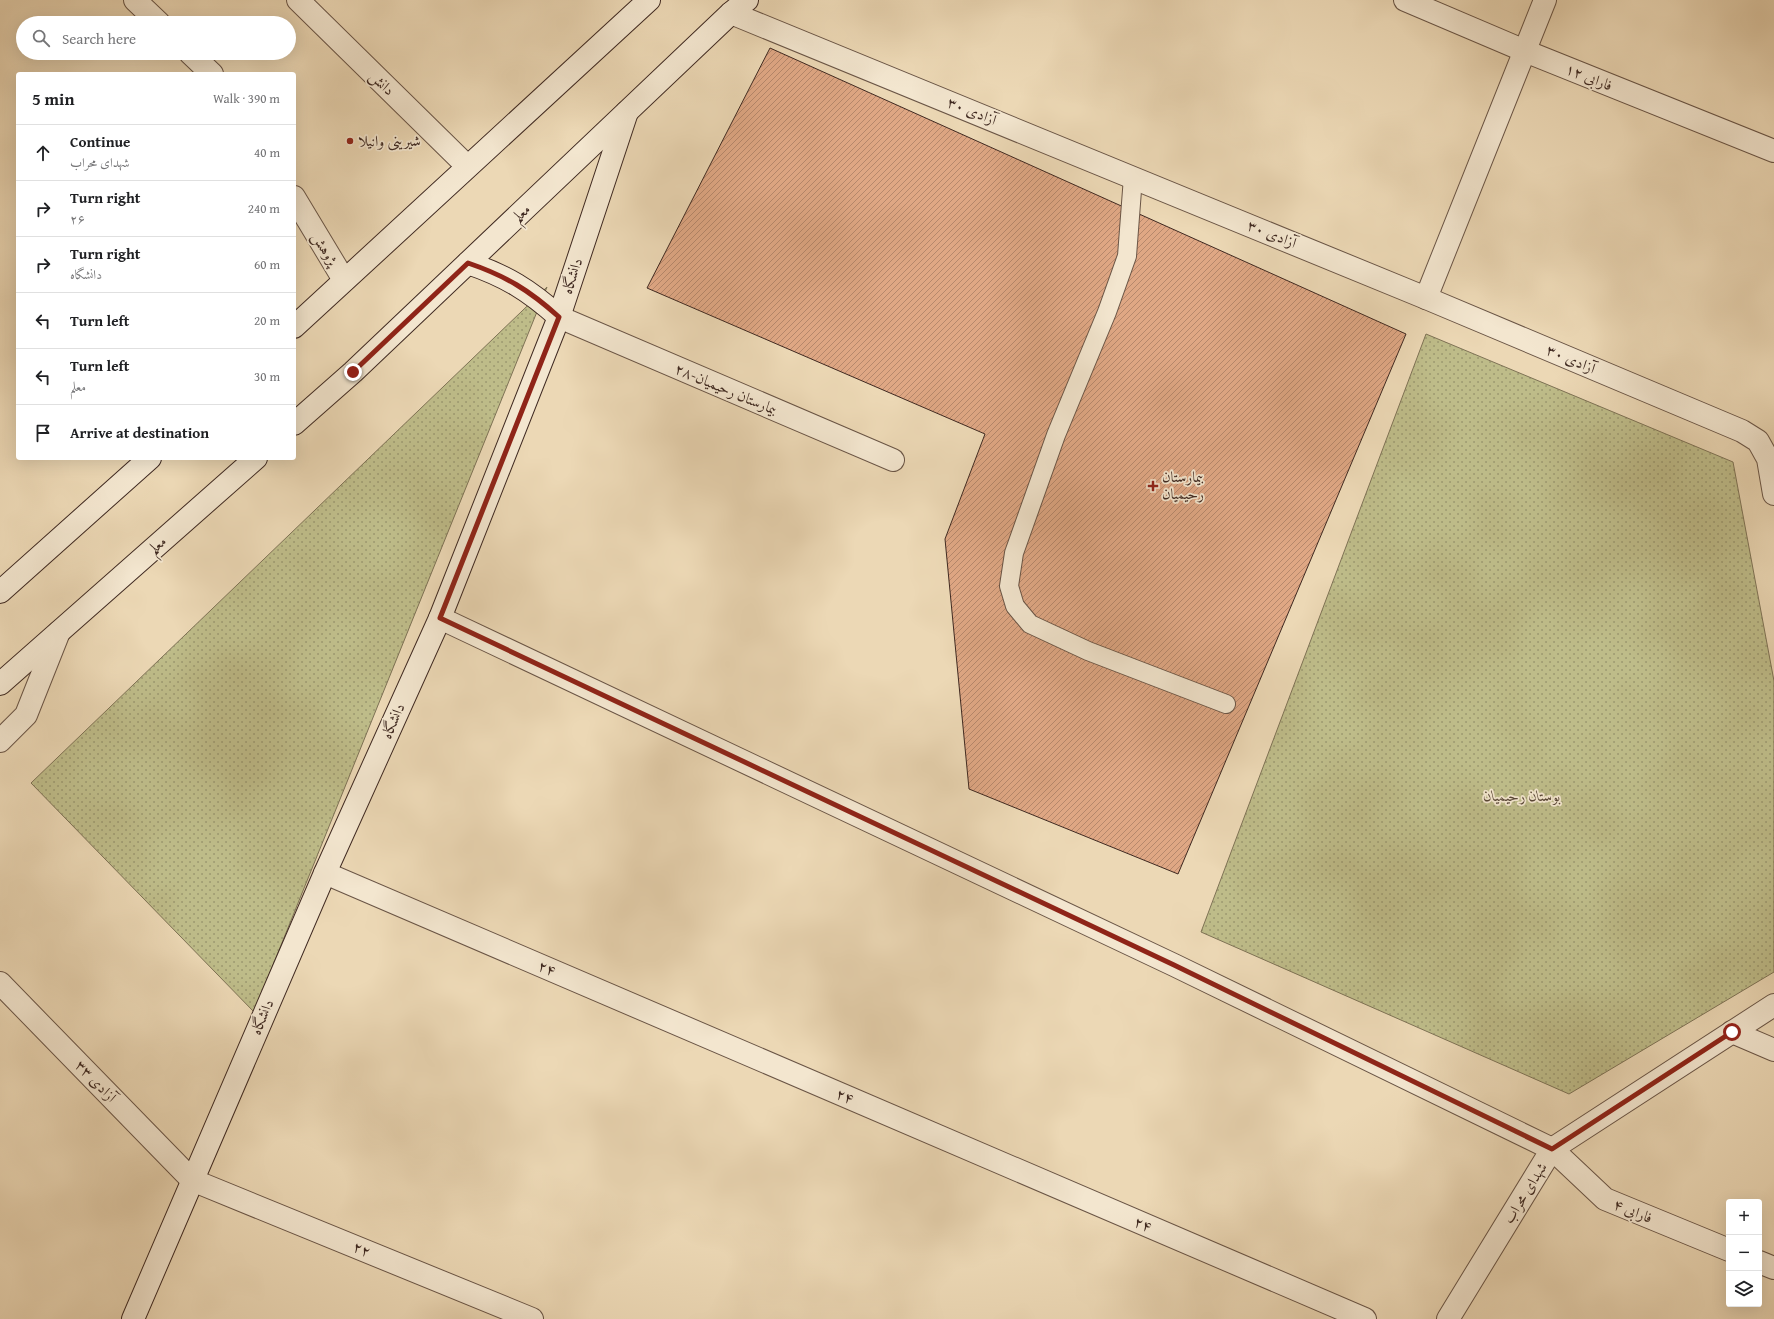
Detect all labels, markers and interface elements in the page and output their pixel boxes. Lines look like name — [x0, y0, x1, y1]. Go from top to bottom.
search box — [16, 16, 296, 60]
icon: search — [30, 27, 52, 49]
text: Search here — [62, 28, 136, 49]
street label: فارابی ۱۲ — [1562, 58, 1616, 96]
street label: دانش — [365, 65, 400, 100]
text: 5 min — [32, 86, 74, 111]
text: Walk · 390 m — [213, 89, 280, 108]
street label: آزادی ۳۰ — [944, 91, 1002, 131]
place label: شیرینی وانیلا — [358, 130, 421, 151]
text: Continue — [70, 131, 131, 152]
marker: شیرینی وانیلا — [345, 136, 355, 146]
icon: ahead — [32, 142, 54, 164]
text: 40 m — [254, 143, 280, 162]
text: شهدای محراب — [70, 153, 129, 172]
text: Turn right — [70, 187, 141, 208]
icon: right — [32, 198, 54, 220]
text: 240 m — [248, 199, 280, 218]
street label: معلم — [507, 199, 538, 230]
text: ۲۶ — [70, 209, 85, 228]
street label: آزادی ۳۰ — [1244, 214, 1302, 254]
street label: پژوهش — [307, 228, 344, 271]
text: Turn right — [70, 243, 141, 264]
icon: right — [32, 254, 54, 276]
text: 60 m — [254, 255, 280, 274]
street label: دانشگاه — [556, 255, 587, 297]
text: دانشگاه — [70, 265, 102, 284]
icon: left — [32, 310, 54, 332]
text: Turn left — [70, 310, 129, 331]
text: 20 m — [254, 311, 280, 330]
street label: آزادی ۳۰ — [1543, 339, 1601, 379]
text: Turn left — [70, 355, 129, 376]
street label: ۲۸-بیمارستان رحیمیان — [672, 357, 781, 420]
route end — [344, 363, 362, 381]
icon: left — [32, 366, 54, 388]
text: 30 m — [254, 367, 280, 386]
text: معلم — [70, 377, 86, 396]
icon: arrive — [32, 422, 54, 444]
text: Arrive at destination — [70, 422, 209, 443]
place label: بیمارستان رحیمیان — [1162, 466, 1204, 504]
marker: بیمارستان رحیمیان — [1147, 480, 1159, 492]
street label: معلم — [143, 531, 174, 562]
street label: دانشگاه — [375, 700, 410, 742]
park label: بوستان رحیمیان — [1483, 785, 1561, 806]
street label: ۲۴ — [535, 954, 560, 981]
street label: دانشگاه — [245, 996, 278, 1038]
route start — [1723, 1023, 1741, 1041]
street label: آزادی ۳۳ — [71, 1055, 123, 1108]
street label: ۲۴ — [833, 1082, 858, 1109]
street label: شهدای محراب — [1498, 1158, 1552, 1227]
street label: فارابی ۴ — [1610, 1193, 1656, 1229]
map controls — [1726, 1199, 1762, 1307]
button: + — [1726, 1199, 1762, 1235]
street label: ۲۴ — [1131, 1210, 1156, 1237]
button: − — [1726, 1235, 1762, 1271]
street label: ۲۲ — [350, 1236, 374, 1262]
button: layers — [1726, 1271, 1762, 1307]

